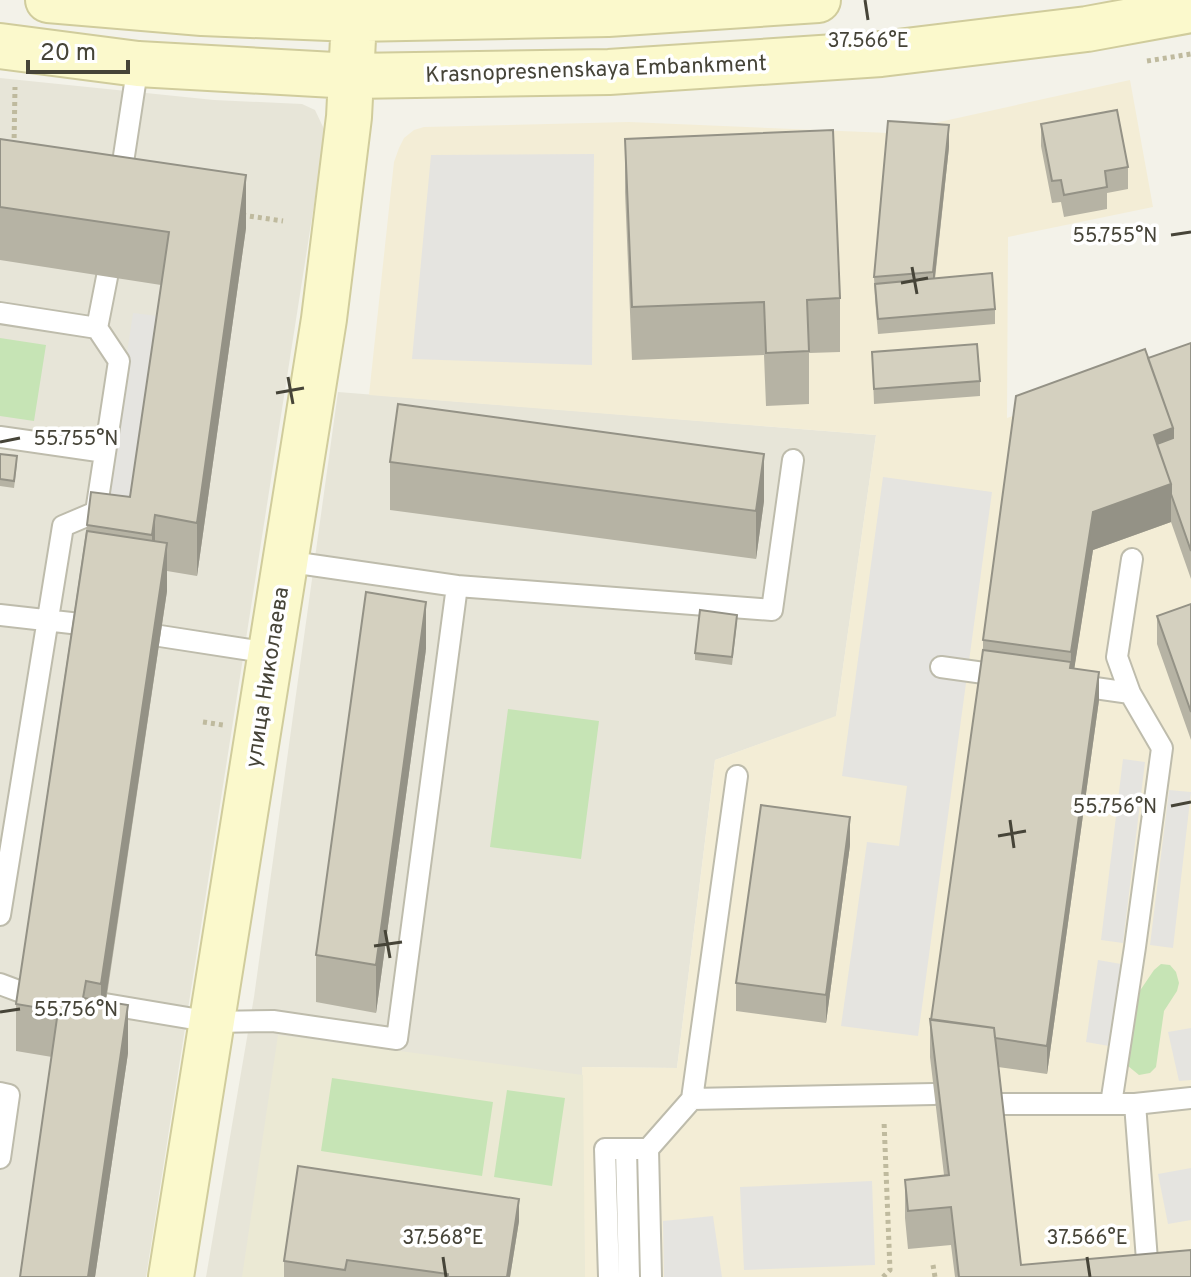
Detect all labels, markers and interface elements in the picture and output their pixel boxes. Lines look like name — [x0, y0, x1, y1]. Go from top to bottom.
scale bar — [28, 24, 128, 74]
text: 37.566°E — [827, 29, 909, 55]
text: 20 m — [40, 39, 96, 69]
street label: Krasnopresnenskaya Embankment — [425, 51, 767, 90]
text: 55.755°N — [1073, 224, 1157, 250]
text: 55.755°N — [34, 427, 118, 453]
street label: улица Николаева — [241, 585, 296, 770]
text: 55.756°N — [1073, 795, 1157, 821]
text: 55.756°N — [34, 998, 118, 1024]
text: 37.568°E — [402, 1226, 484, 1252]
text: 37.566°E — [1046, 1226, 1128, 1252]

